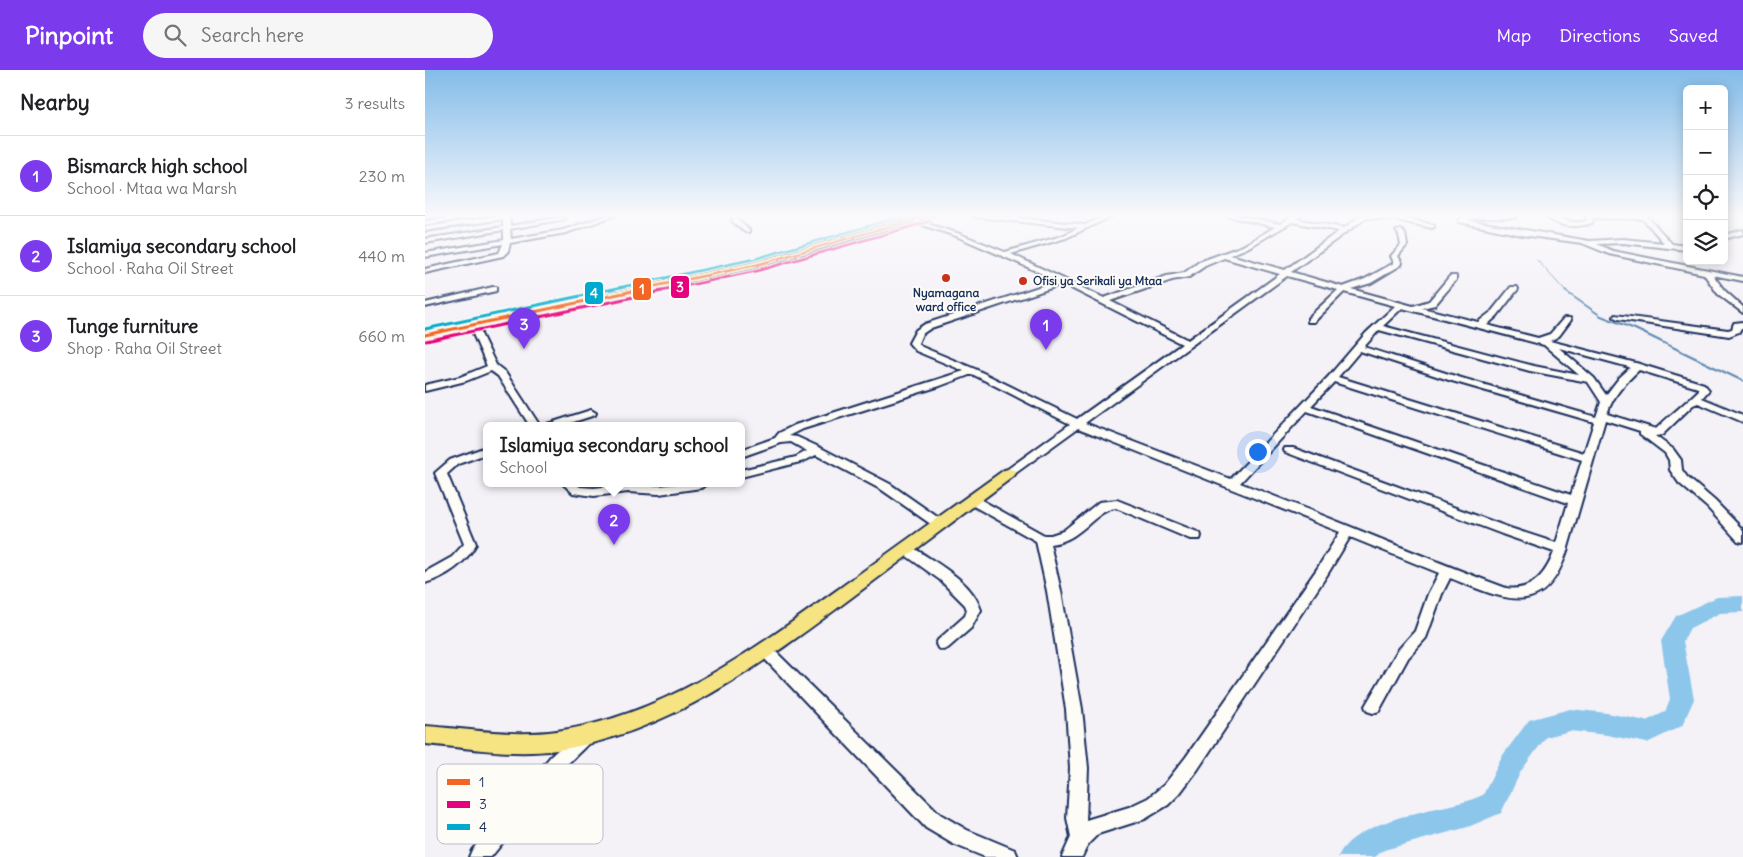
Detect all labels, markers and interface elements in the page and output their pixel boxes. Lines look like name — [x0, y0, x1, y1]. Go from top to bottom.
search box — [143, 13, 493, 58]
text: Pinpoint — [25, 20, 113, 50]
icon: search — [161, 21, 189, 49]
text: Search here — [201, 23, 304, 47]
text: Map — [1496, 24, 1531, 47]
text: Directions — [1559, 24, 1641, 47]
text: Saved — [1669, 24, 1718, 47]
map controls — [1683, 85, 1728, 265]
button: + — [1683, 85, 1728, 130]
text: Nearby — [20, 89, 90, 116]
text: 3 results — [345, 93, 405, 113]
button: − — [1683, 130, 1728, 175]
text: Bismarck high school — [67, 154, 248, 178]
text: 1 — [33, 166, 39, 186]
text: 230 m — [359, 166, 405, 186]
button: locate — [1683, 175, 1728, 220]
text: School · Mtaa wa Marsh — [67, 178, 237, 198]
button: layers — [1683, 220, 1728, 265]
text: Islamiya secondary school — [67, 234, 296, 258]
text: 2 — [32, 246, 40, 266]
text: 440 m — [358, 246, 405, 266]
text: School · Raha Oil Street — [67, 258, 233, 278]
marker: Nyamagana ward office — [940, 272, 952, 284]
place label: Ofisi ya Serikali ya Mtaa — [1033, 273, 1162, 289]
line badge: 3 — [670, 275, 690, 299]
marker: Ofisi ya Serikali ya Mtaa — [1017, 275, 1029, 287]
line badge: 1 — [632, 277, 652, 301]
text: 3 — [676, 278, 684, 296]
text: 1 — [639, 280, 645, 298]
line badge: 4 — [584, 281, 604, 305]
text: 4 — [590, 284, 598, 302]
place label: Nyamagana ward office — [913, 285, 979, 314]
pin: 3 — [508, 308, 540, 349]
pin: 1 — [1030, 309, 1062, 350]
text: Tunge furniture — [67, 314, 198, 338]
text: 3 — [31, 326, 41, 346]
text: 660 m — [358, 326, 405, 346]
text: Shop · Raha Oil Street — [67, 338, 222, 358]
popup — [483, 422, 745, 487]
text: Islamiya secondary school — [499, 433, 729, 457]
your location — [1245, 439, 1271, 465]
text: School — [499, 457, 547, 477]
pin: 2 — [598, 504, 630, 545]
legend — [437, 764, 603, 844]
text: 1 — [479, 773, 485, 791]
text: 3 — [479, 795, 487, 813]
text: 4 — [479, 818, 487, 836]

